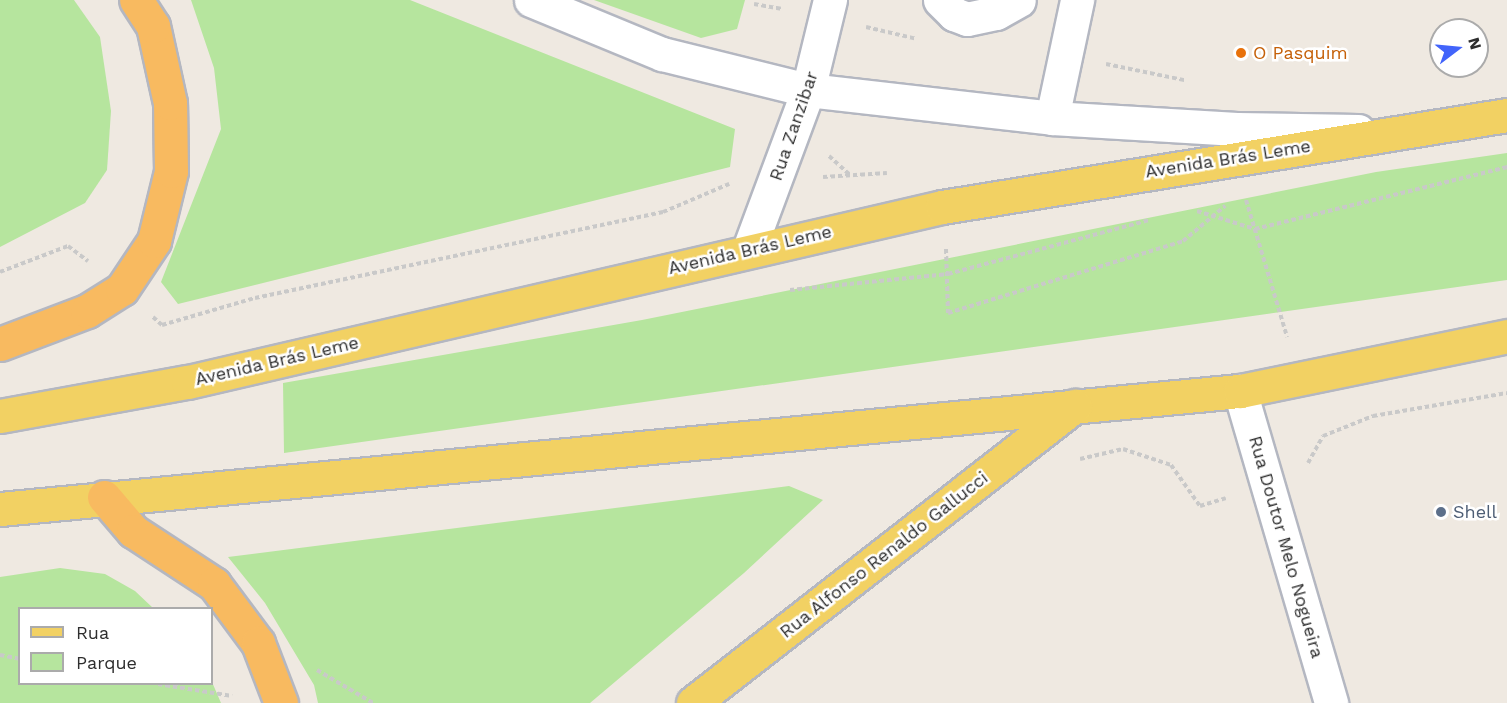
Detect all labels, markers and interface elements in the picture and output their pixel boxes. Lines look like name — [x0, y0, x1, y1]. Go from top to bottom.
north arrow — [1429, 18, 1489, 78]
text: N — [1464, 35, 1486, 52]
place label: O Pasquim — [1253, 42, 1348, 64]
marker: O Pasquim — [1234, 46, 1248, 60]
street label: Rua Zanzibar — [765, 68, 823, 184]
street label: Avenida Brás Leme — [1144, 135, 1312, 183]
street label: Avenida Brás Leme — [666, 221, 834, 279]
street label: Avenida Brás Leme — [193, 332, 361, 390]
street label: Rua Doutor Melo Nogueira — [1244, 433, 1328, 661]
street label: Rua Alfonso Renaldo Gallucci — [775, 467, 993, 643]
place label: Shell — [1453, 501, 1497, 523]
marker: Shell — [1434, 505, 1448, 519]
legend — [18, 607, 213, 685]
text: Rua — [76, 622, 109, 643]
text: Parque — [76, 652, 137, 673]

